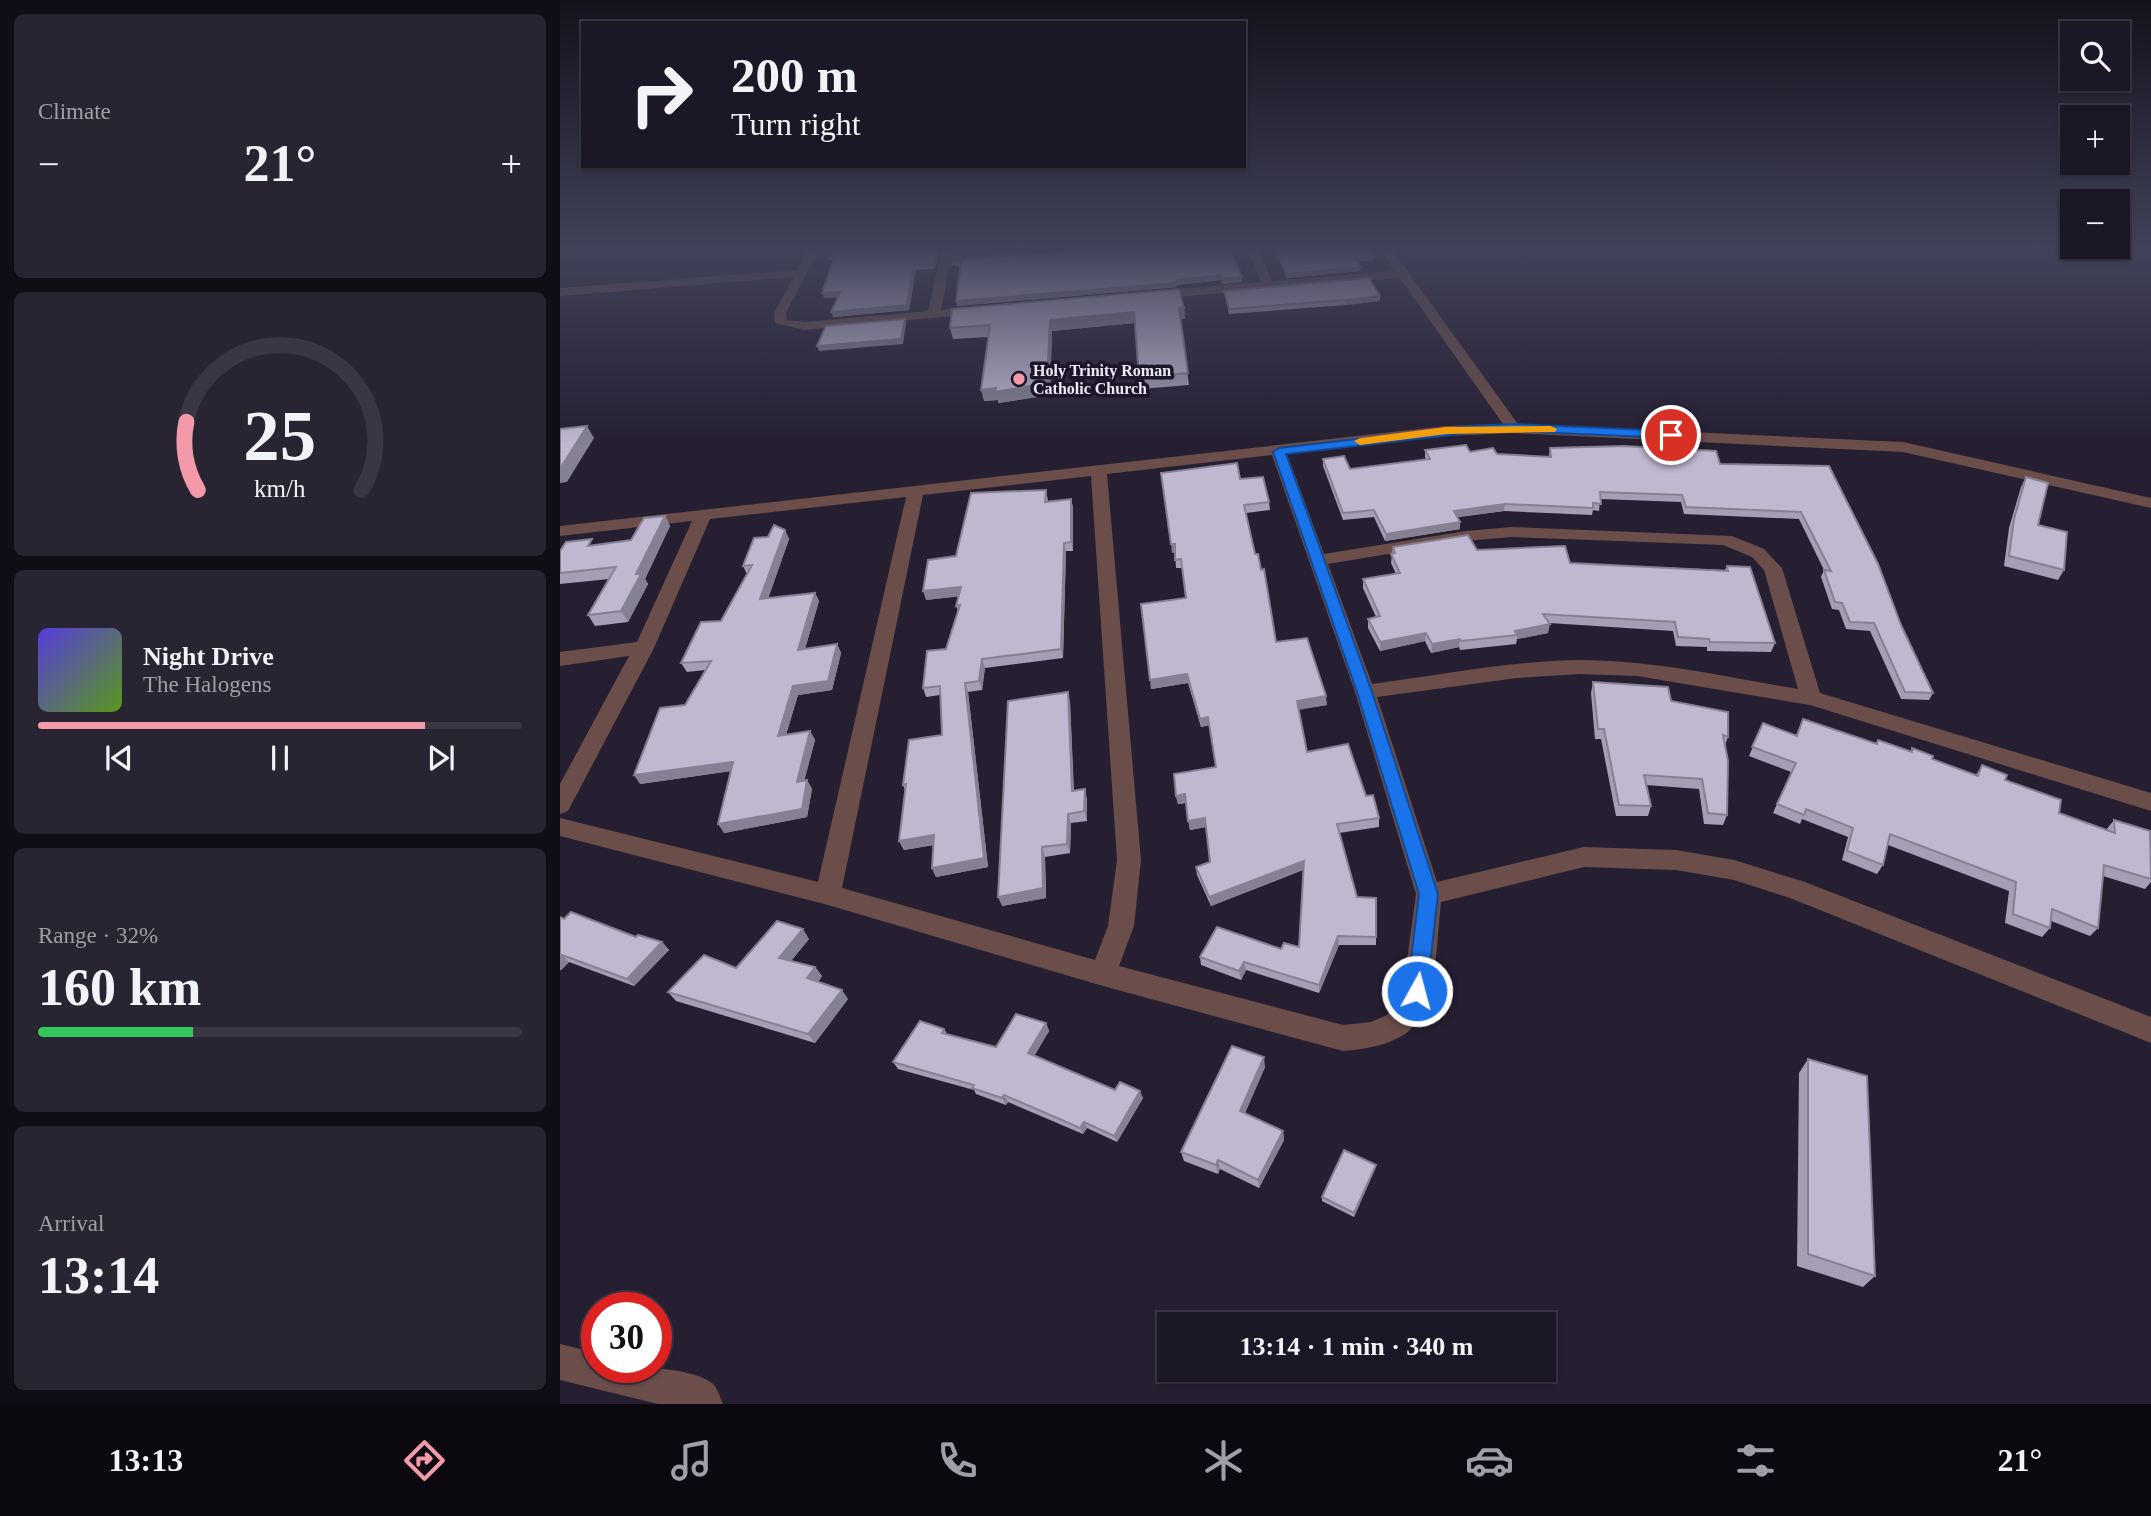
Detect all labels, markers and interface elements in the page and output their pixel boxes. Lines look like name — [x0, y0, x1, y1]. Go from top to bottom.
map controls — [2060, 21, 2130, 259]
button: search — [2060, 21, 2130, 91]
text: 200 m — [731, 48, 858, 103]
icon: right — [616, 49, 707, 140]
text: Climate — [38, 99, 111, 124]
button: + — [2060, 105, 2130, 175]
text: Turn right — [731, 106, 861, 142]
text: 21° — [244, 135, 316, 192]
text: − — [38, 143, 59, 185]
text: + — [501, 143, 522, 185]
button: − — [2060, 189, 2130, 259]
place label: Holy Trinity Roman Catholic Church — [1033, 362, 1171, 397]
marker: Holy Trinity Roman Catholic Church — [1011, 371, 1027, 387]
text: 25 — [244, 395, 316, 476]
pin — [1641, 405, 1701, 465]
icon: arrive — [1652, 416, 1690, 454]
text: km/h — [254, 475, 306, 502]
text: Night Drive — [143, 642, 274, 671]
text: The Halogens — [143, 672, 271, 697]
icon: previous — [100, 739, 138, 777]
icon: pause — [261, 739, 299, 777]
icon: next — [422, 739, 460, 777]
text: Range · 32% — [38, 923, 158, 948]
position arrow — [1380, 954, 1454, 1028]
text: 160 km — [38, 959, 201, 1016]
text: Arrival — [38, 1211, 104, 1236]
text: 13:14 — [38, 1247, 159, 1304]
speed limit sign: 30 — [581, 1292, 672, 1383]
text: 13:14 · 1 min · 340 m — [1240, 1332, 1474, 1361]
icon: directions — [400, 1436, 449, 1485]
icon: music — [667, 1436, 716, 1485]
icon: phone — [933, 1436, 982, 1485]
icon: climate — [1199, 1436, 1248, 1485]
icon: car — [1465, 1436, 1514, 1485]
icon: filters — [1731, 1436, 1780, 1485]
text: 13:13 — [109, 1442, 183, 1478]
text: 21° — [1998, 1442, 2042, 1478]

